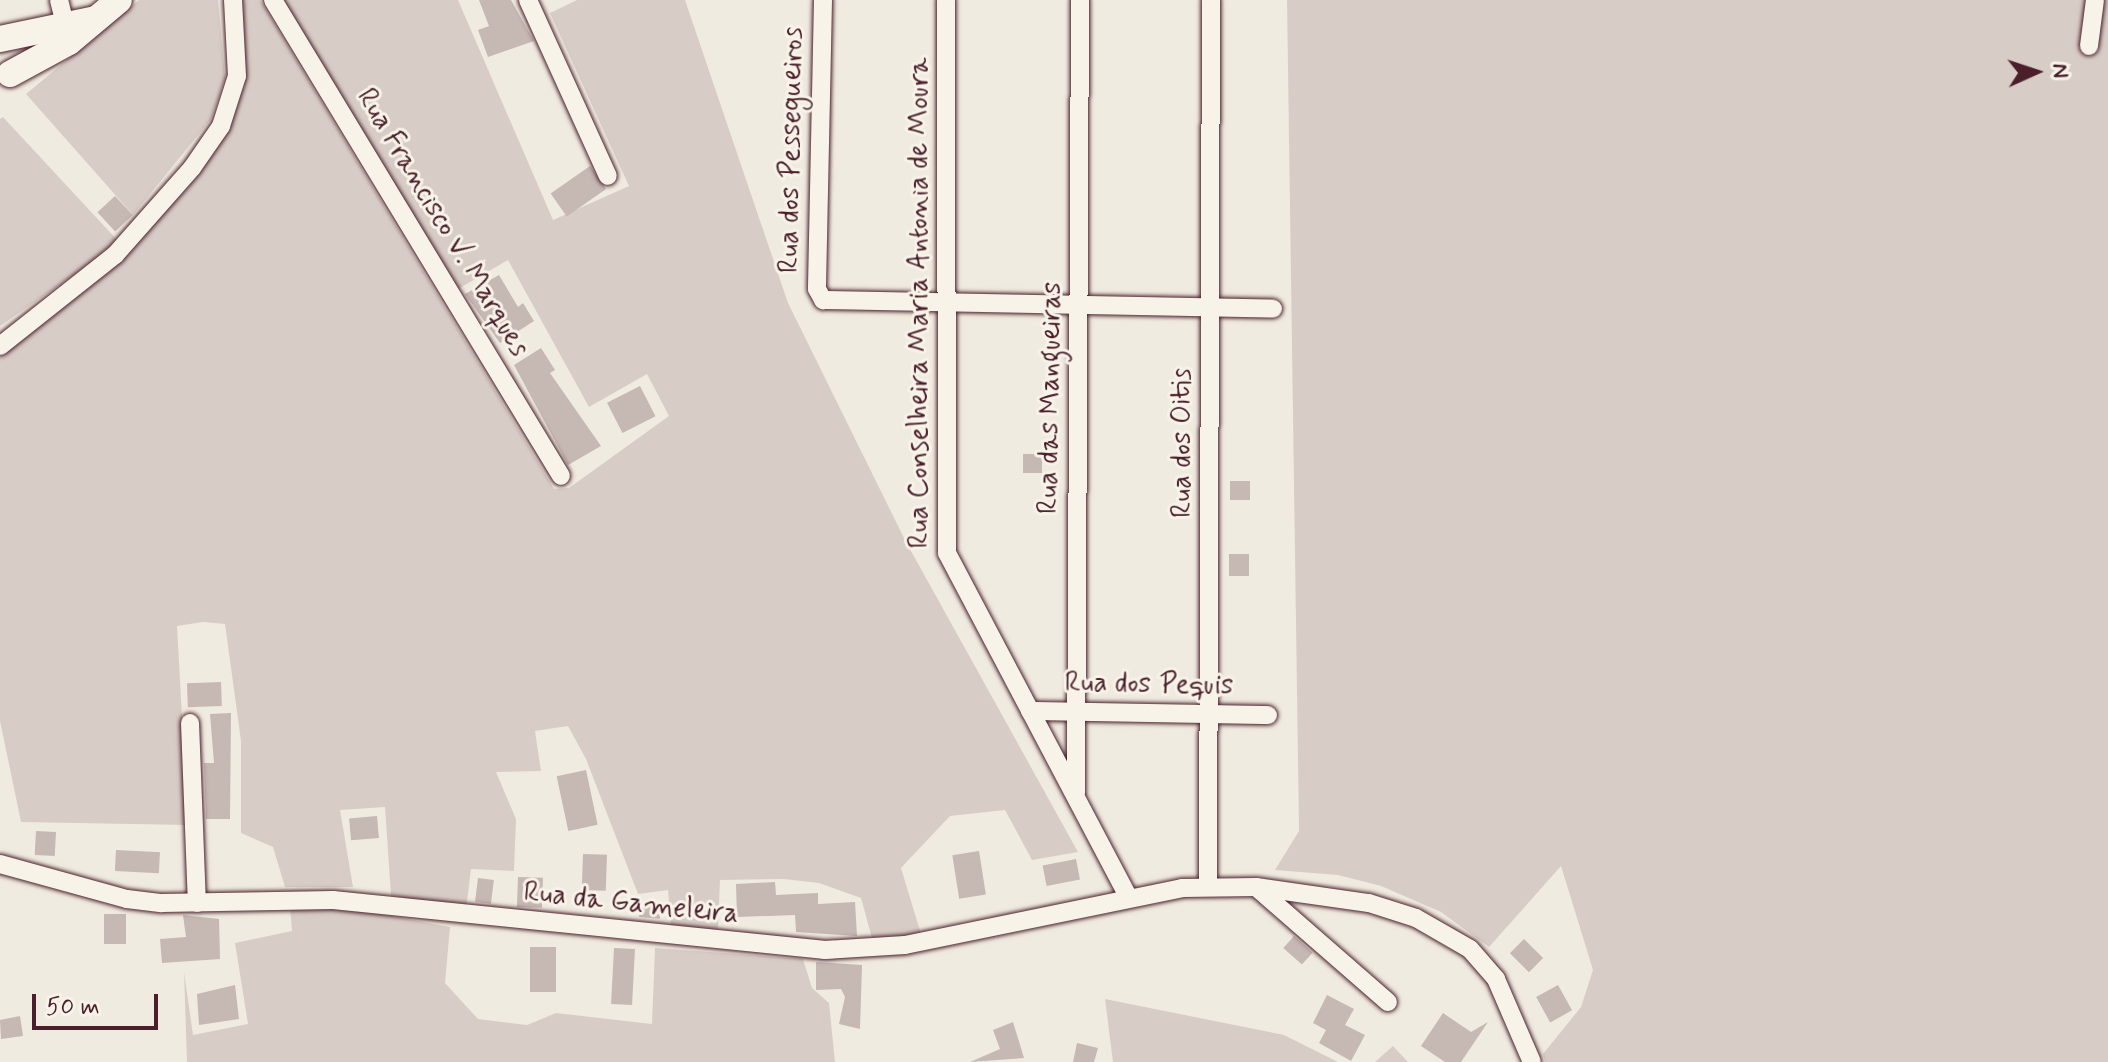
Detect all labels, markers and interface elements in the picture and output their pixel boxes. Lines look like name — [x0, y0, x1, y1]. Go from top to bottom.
street label: Rua dos Pessegueiros — [773, 29, 811, 271]
north arrow — [1996, 32, 2076, 112]
street label: Rua Conselheira Maria Antonia de Moura — [903, 58, 937, 548]
text: N — [2046, 63, 2074, 79]
street label: Rua Francisco V. Marques — [349, 84, 535, 362]
street label: Rua das Mangueiras — [1032, 281, 1070, 515]
street label: Rua dos Oitis — [1166, 368, 1200, 518]
street label: Rua dos Pequis — [1066, 667, 1232, 703]
street label: Rua da Gameleira — [527, 877, 735, 931]
scale bar — [36, 978, 162, 1028]
text: 50 m — [46, 992, 100, 1023]

